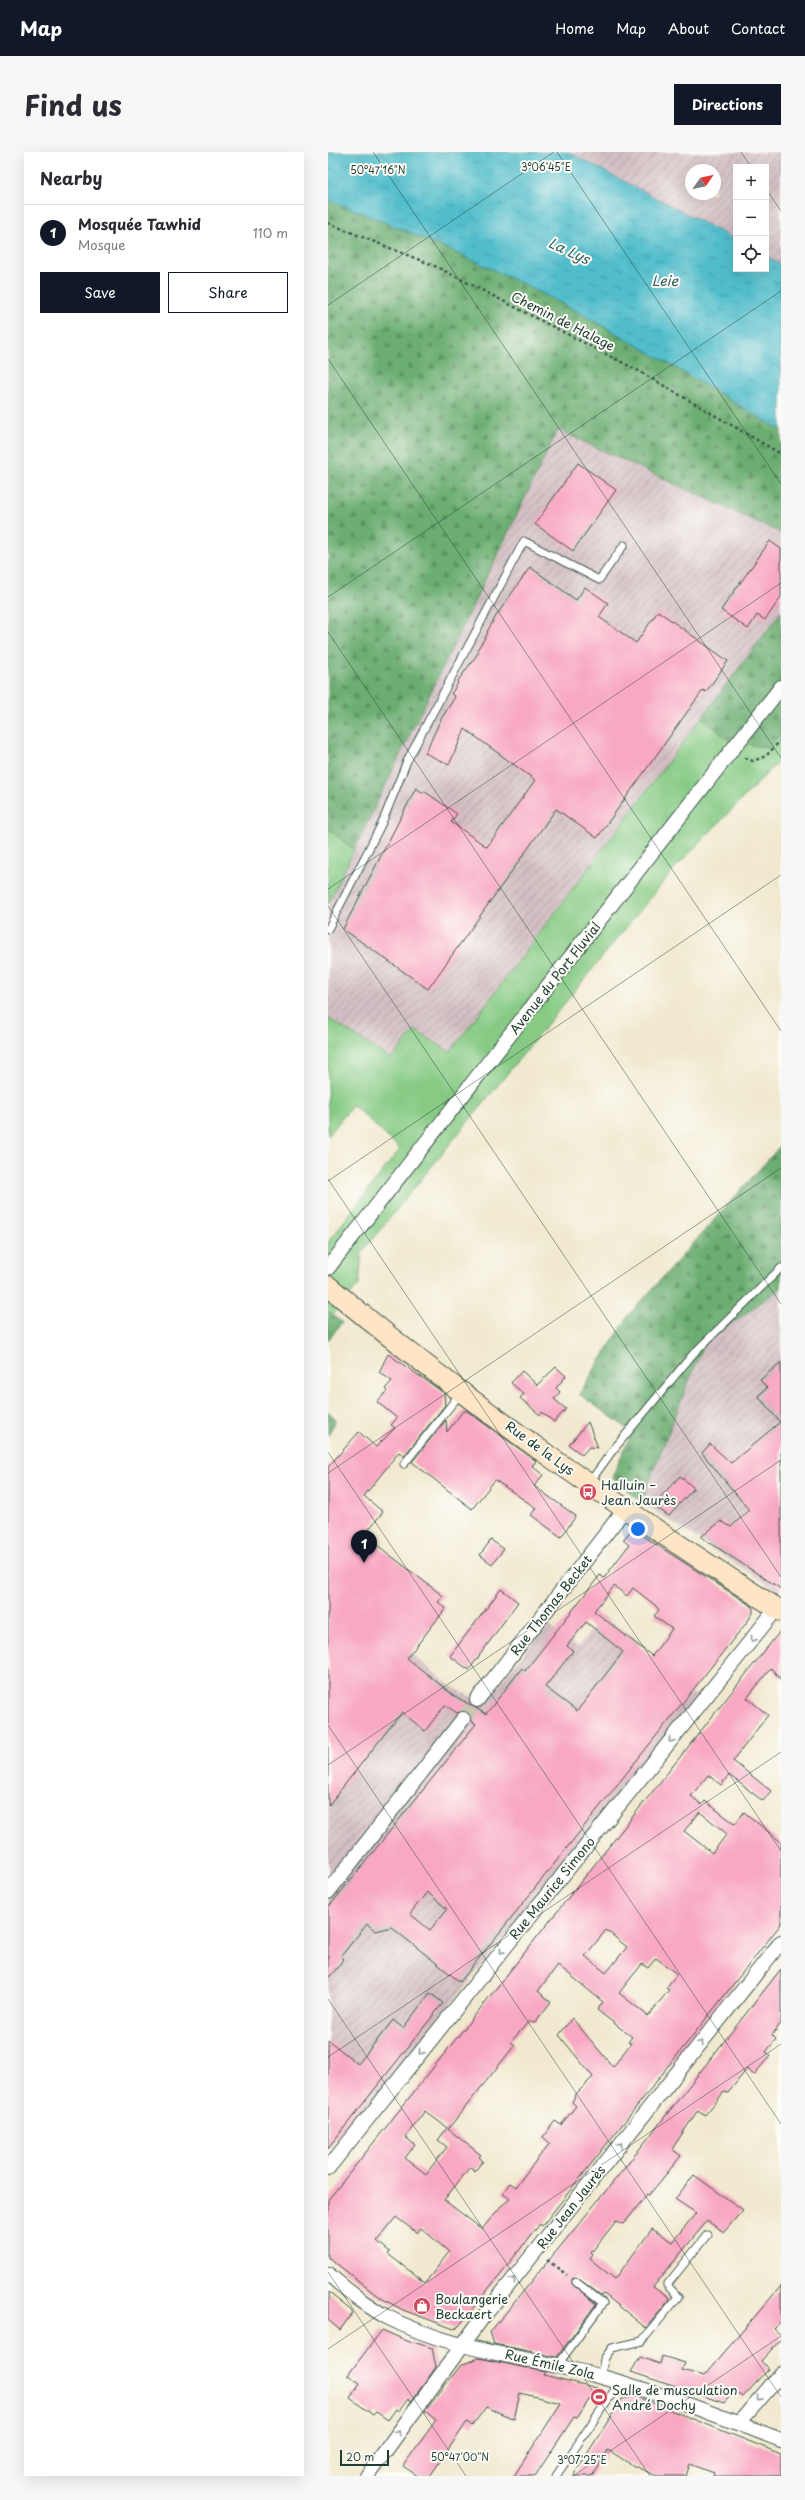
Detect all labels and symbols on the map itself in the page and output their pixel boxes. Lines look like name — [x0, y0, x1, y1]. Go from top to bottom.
text: 3°06'45"E — [521, 159, 571, 174]
text: 50°47'16"N — [350, 162, 406, 177]
north arrow — [685, 164, 721, 200]
water label: La Lys — [545, 232, 595, 270]
water label: Leie — [652, 270, 680, 291]
street label: Chemin de Halage — [508, 286, 618, 355]
street label: Avenue du Port Fluvial — [505, 917, 605, 1038]
street label: Rue de la Lys — [502, 1416, 579, 1479]
place label: Halluin – Jean Jaurès — [601, 1475, 676, 1509]
bus stop icon: Halluin – Jean Jaurès — [578, 1482, 598, 1502]
your location — [628, 1519, 648, 1539]
pin: 1 — [351, 1530, 377, 1563]
street label: Rue Thomas Becket — [505, 1550, 596, 1659]
one-way arrow — [750, 1634, 757, 1641]
one-way arrow — [669, 1736, 676, 1743]
street label: Rue Maurice Simono — [504, 1832, 599, 1943]
one-way arrow — [500, 1946, 507, 1953]
one-way arrow — [696, 2041, 703, 2048]
one-way arrow — [419, 2048, 426, 2055]
one-way arrow — [615, 2142, 622, 2149]
street label: Rue Jean Jaurès — [532, 2161, 609, 2252]
one-way arrow — [508, 2277, 515, 2284]
place label: Boulangerie Beckaert — [435, 2289, 508, 2323]
shop icon: Boulangerie Beckaert — [412, 2296, 432, 2316]
street label: Rue Émile Zola — [503, 2344, 597, 2383]
place label: Salle de musculation André Dochy — [612, 2380, 738, 2414]
sports icon: Salle de musculation André Dochy — [589, 2387, 609, 2407]
one-way arrow — [757, 2393, 764, 2401]
one-way arrow — [393, 2431, 400, 2438]
scale bar — [340, 2448, 389, 2467]
text: 50°47'00"N — [431, 2449, 489, 2464]
text: 3°07'25"E — [557, 2452, 607, 2467]

